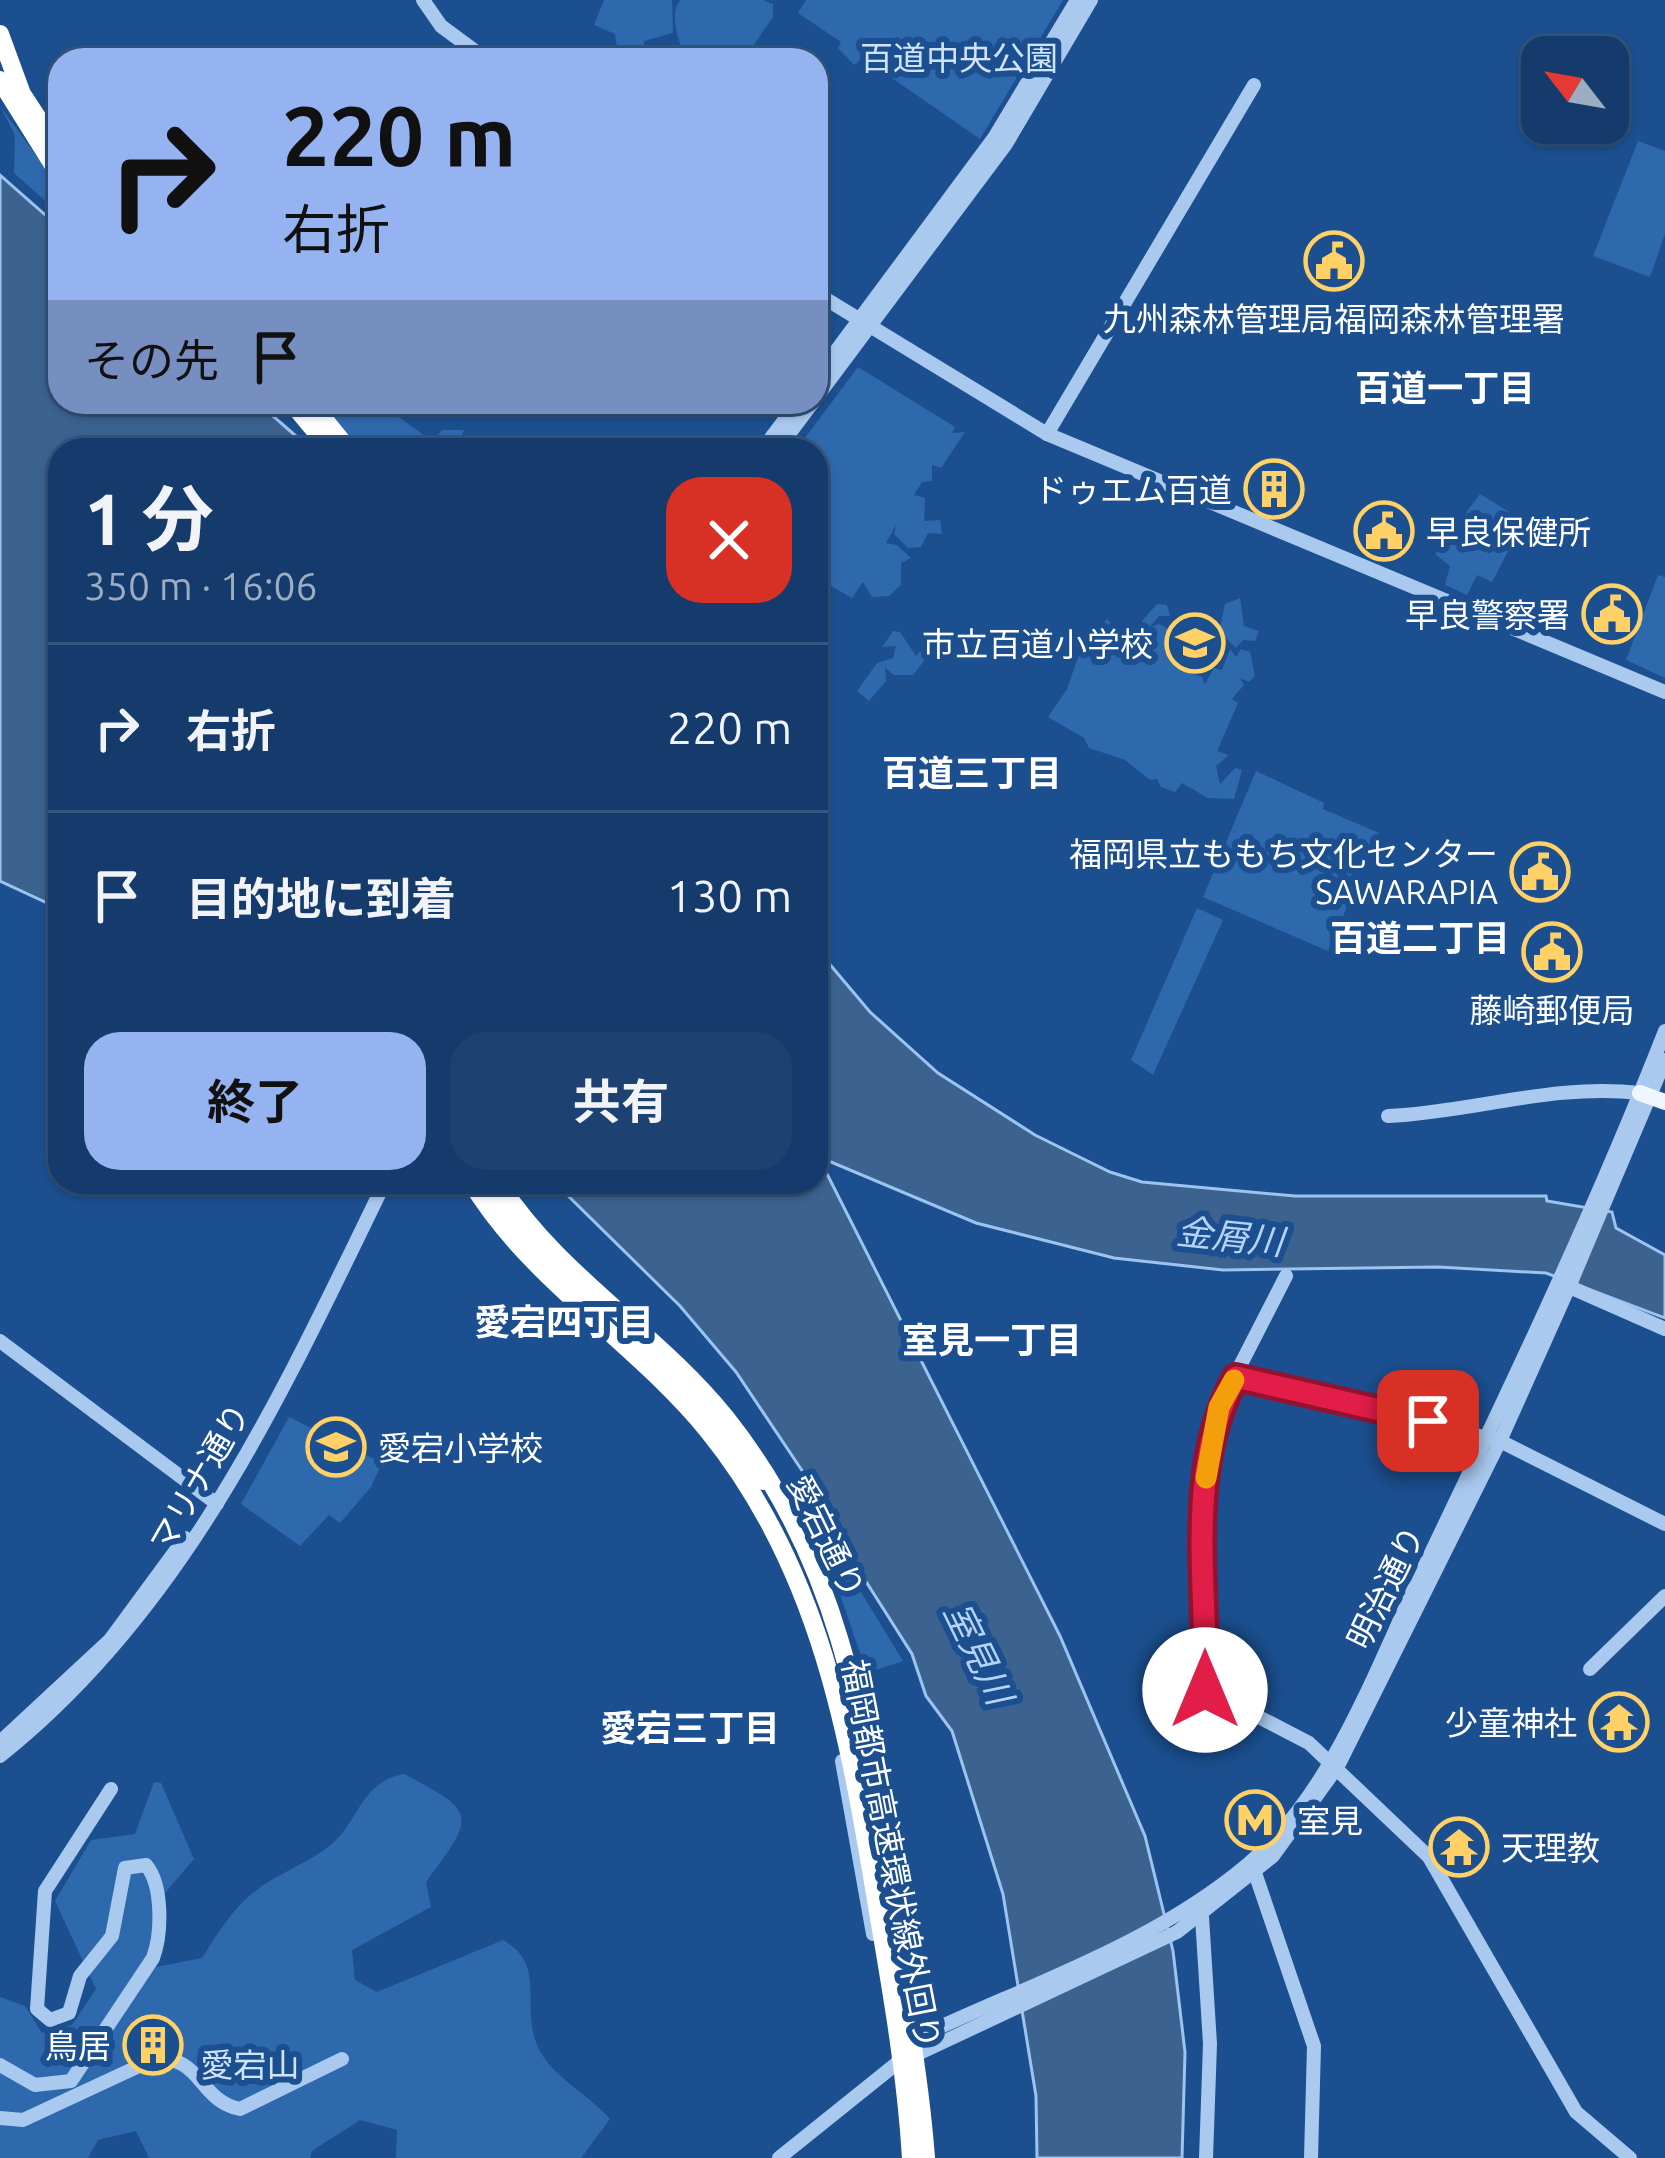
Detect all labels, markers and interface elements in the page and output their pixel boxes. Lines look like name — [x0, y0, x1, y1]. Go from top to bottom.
north arrow — [1521, 36, 1629, 144]
map controls — [1521, 36, 1629, 144]
park label: 百道中央公園 — [860, 39, 1058, 76]
text: 220 m — [282, 88, 516, 182]
icon: right — [84, 96, 240, 252]
text: 右折 — [282, 199, 390, 259]
public building icon: 九州森林管理局福岡森林管理署 — [1303, 230, 1365, 292]
place label: 九州森林管理局福岡森林管理署 — [1103, 300, 1565, 337]
icon: arrive — [243, 324, 309, 390]
text: その先 — [84, 335, 219, 386]
district label: 百道一丁目 — [1355, 367, 1535, 408]
building icon: ドゥエム百道 — [1243, 458, 1305, 520]
place label: ドゥエム百道 — [1034, 471, 1232, 508]
button: close — [666, 477, 792, 603]
text: 1 分 — [84, 478, 214, 559]
public building icon: 早良保健所 — [1353, 500, 1415, 562]
place label: 早良保健所 — [1426, 513, 1591, 550]
text: 350 m · 16:06 — [84, 564, 318, 607]
public building icon: 早良警察署 — [1581, 583, 1643, 645]
place label: 早良警察署 — [1405, 596, 1570, 633]
school or university icon: 市立百道小学校 — [1164, 612, 1226, 674]
place label: 市立百道小学校 — [922, 625, 1153, 662]
icon: right — [84, 695, 150, 761]
text: 220 m — [667, 702, 792, 753]
text: 右折 — [186, 705, 276, 756]
district label: 百道三丁目 — [882, 752, 1062, 793]
place label: 福岡県立ももち文化センター SAWARAPIA — [1069, 835, 1499, 910]
public building icon: 福岡県立ももち文化センター SAWARAPIA — [1509, 841, 1571, 903]
icon: arrive — [84, 863, 150, 929]
text: 130 m — [667, 870, 792, 921]
text: 目的地に到着 — [186, 873, 456, 924]
district label: 百道二丁目 — [1330, 917, 1510, 958]
public building icon: 藤崎郵便局 — [1521, 921, 1583, 983]
place label: 藤崎郵便局 — [1470, 991, 1635, 1028]
button: 終了 — [84, 1032, 426, 1170]
button: 共有 — [450, 1032, 792, 1170]
water label: 金屑川 — [1174, 1210, 1290, 1262]
district label: 愛宕四丁目 — [474, 1301, 654, 1342]
district label: 室見一丁目 — [902, 1319, 1082, 1360]
pin — [1377, 1370, 1479, 1472]
icon: arrive — [1395, 1388, 1461, 1454]
street label: マリナ通り — [142, 1396, 256, 1558]
school or university icon: 愛宕小学校 — [305, 1416, 367, 1478]
place label: 愛宕小学校 — [378, 1429, 543, 1466]
street label: 愛宕通り — [781, 1469, 873, 1603]
street label: 明治通り — [1339, 1520, 1431, 1654]
water label: 室見川 — [937, 1595, 1023, 1714]
position arrow — [1142, 1627, 1268, 1753]
street label: 福岡都市高速環状線外回り — [836, 1656, 948, 2052]
temple icon: 少童神社 — [1588, 1691, 1650, 1753]
place label: 少童神社 — [1445, 1704, 1577, 1741]
district label: 愛宕三丁目 — [600, 1707, 780, 1748]
metro station icon: 室見 — [1224, 1789, 1286, 1851]
place label: 室見 — [1297, 1802, 1363, 1839]
temple icon: 天理教 — [1428, 1816, 1490, 1878]
place label: 天理教 — [1501, 1829, 1600, 1866]
building icon: 鳥居 — [122, 2014, 184, 2076]
place label: 鳥居 — [45, 2027, 111, 2064]
park label: 愛宕山 — [201, 2046, 300, 2083]

